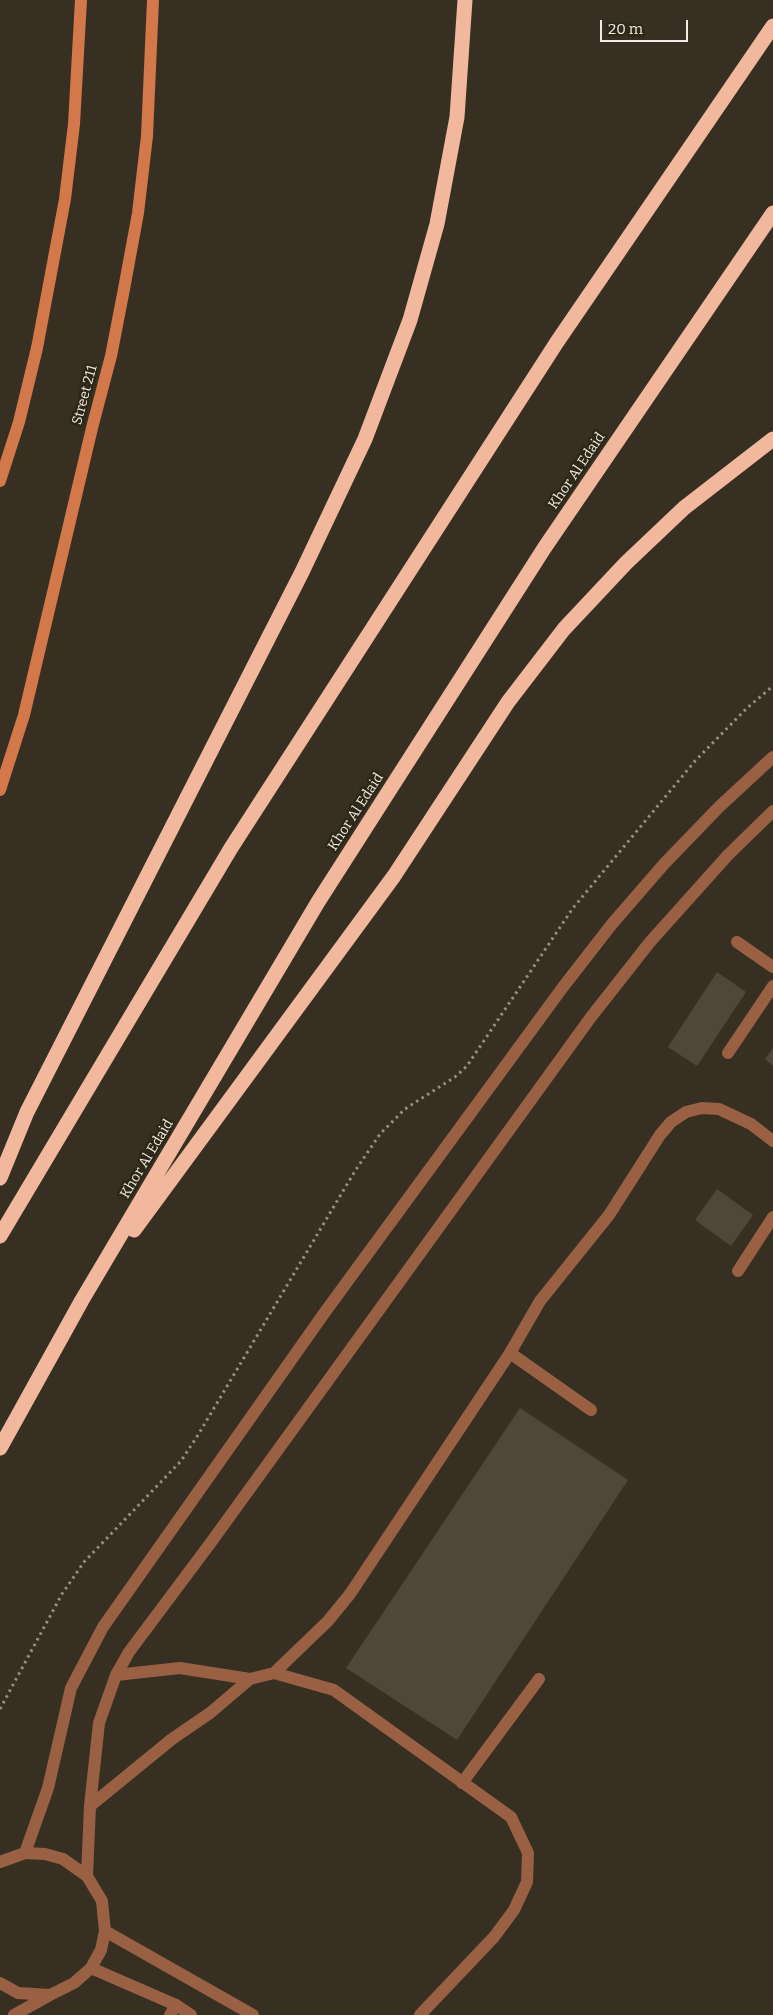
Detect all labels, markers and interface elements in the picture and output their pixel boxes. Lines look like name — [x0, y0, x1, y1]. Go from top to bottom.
scale bar — [603, 10, 690, 42]
text: 20 m — [608, 20, 643, 38]
street label: Street 211 — [69, 363, 101, 427]
street label: Khor Al Edaid — [545, 429, 609, 513]
street label: Khor Al Edaid — [325, 770, 387, 854]
street label: Khor Al Edaid — [117, 1117, 177, 1201]

